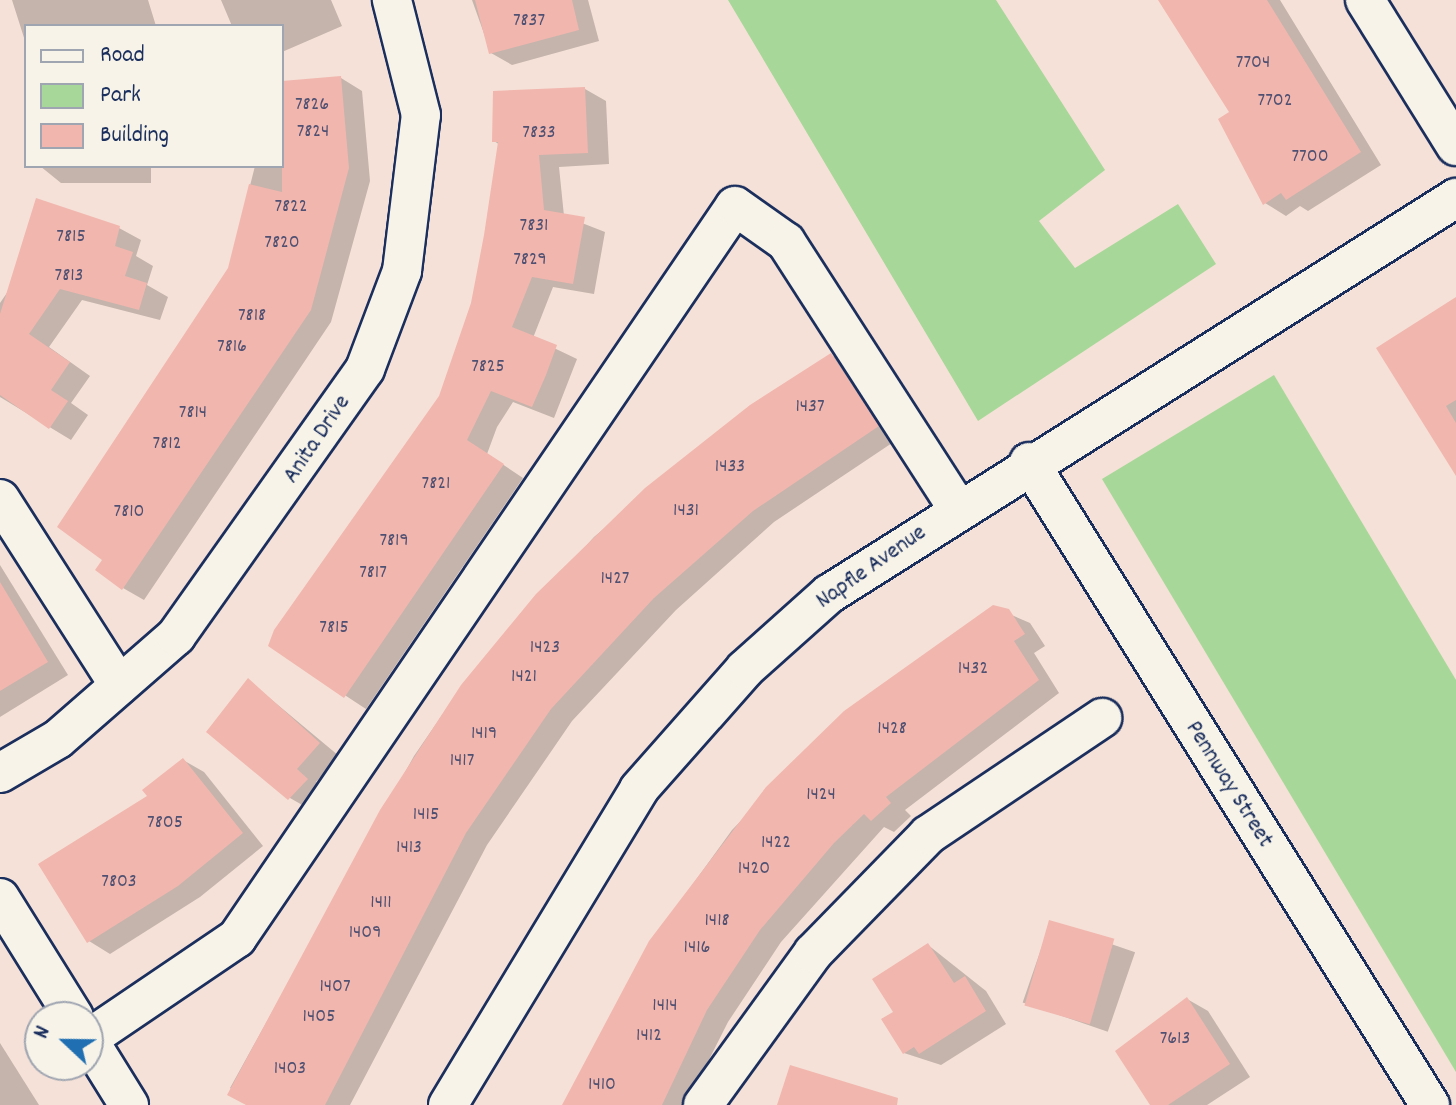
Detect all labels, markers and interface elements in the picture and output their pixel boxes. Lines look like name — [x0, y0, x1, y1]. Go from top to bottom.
house number: 7837 — [513, 9, 545, 33]
legend — [24, 24, 284, 168]
text: Road — [100, 39, 145, 73]
house number: 7704 — [1236, 51, 1270, 75]
text: Park — [100, 79, 141, 113]
house number: 7702 — [1258, 89, 1292, 113]
house number: 7826 — [295, 93, 329, 117]
text: Building — [100, 119, 169, 153]
house number: 7824 — [297, 120, 329, 144]
house number: 7833 — [522, 121, 556, 145]
house number: 7700 — [1291, 145, 1329, 169]
house number: 7822 — [274, 195, 308, 219]
house number: 7831 — [520, 214, 548, 238]
house number: 7815 — [56, 225, 86, 249]
house number: 7820 — [264, 231, 300, 255]
house number: 7829 — [513, 248, 547, 272]
house number: 7813 — [55, 264, 83, 288]
house number: 7818 — [238, 304, 266, 328]
house number: 7816 — [217, 335, 247, 359]
house number: 7825 — [471, 355, 505, 379]
street label: Anita Drive — [278, 390, 358, 490]
house number: 1437 — [795, 395, 825, 419]
house number: 7814 — [179, 401, 207, 425]
house number: 7812 — [153, 432, 181, 456]
house number: 1433 — [715, 455, 745, 479]
house number: 7821 — [422, 472, 450, 496]
house number: 1431 — [673, 499, 699, 523]
house number: 7810 — [114, 500, 144, 524]
street label: Napfle Avenue — [811, 520, 933, 616]
house number: 7819 — [379, 529, 409, 553]
house number: 7817 — [359, 561, 387, 585]
house number: 1427 — [600, 567, 630, 591]
house number: 7815 — [319, 616, 349, 640]
house number: 1423 — [530, 636, 560, 660]
house number: 1432 — [958, 657, 988, 681]
house number: 1421 — [511, 665, 537, 689]
street label: Pennway Street — [1178, 716, 1278, 854]
house number: 1428 — [877, 717, 907, 741]
house number: 1419 — [471, 722, 497, 746]
house number: 1417 — [450, 749, 474, 773]
house number: 1424 — [806, 783, 836, 807]
house number: 1415 — [413, 803, 439, 827]
house number: 7805 — [147, 811, 183, 835]
house number: 1422 — [761, 831, 791, 855]
house number: 1413 — [396, 836, 422, 860]
house number: 1420 — [738, 857, 770, 881]
house number: 7803 — [101, 870, 137, 894]
house number: 1411 — [370, 891, 392, 915]
house number: 1418 — [704, 909, 730, 933]
house number: 1409 — [349, 921, 381, 945]
house number: 1416 — [684, 936, 710, 960]
house number: 1407 — [319, 975, 351, 999]
house number: 1414 — [652, 994, 678, 1018]
north arrow — [24, 1001, 104, 1081]
house number: 1405 — [303, 1005, 335, 1029]
text: N — [27, 1022, 60, 1043]
house number: 1412 — [636, 1024, 662, 1048]
house number: 7613 — [1160, 1027, 1190, 1051]
house number: 1403 — [274, 1057, 306, 1081]
house number: 1410 — [588, 1073, 616, 1097]

